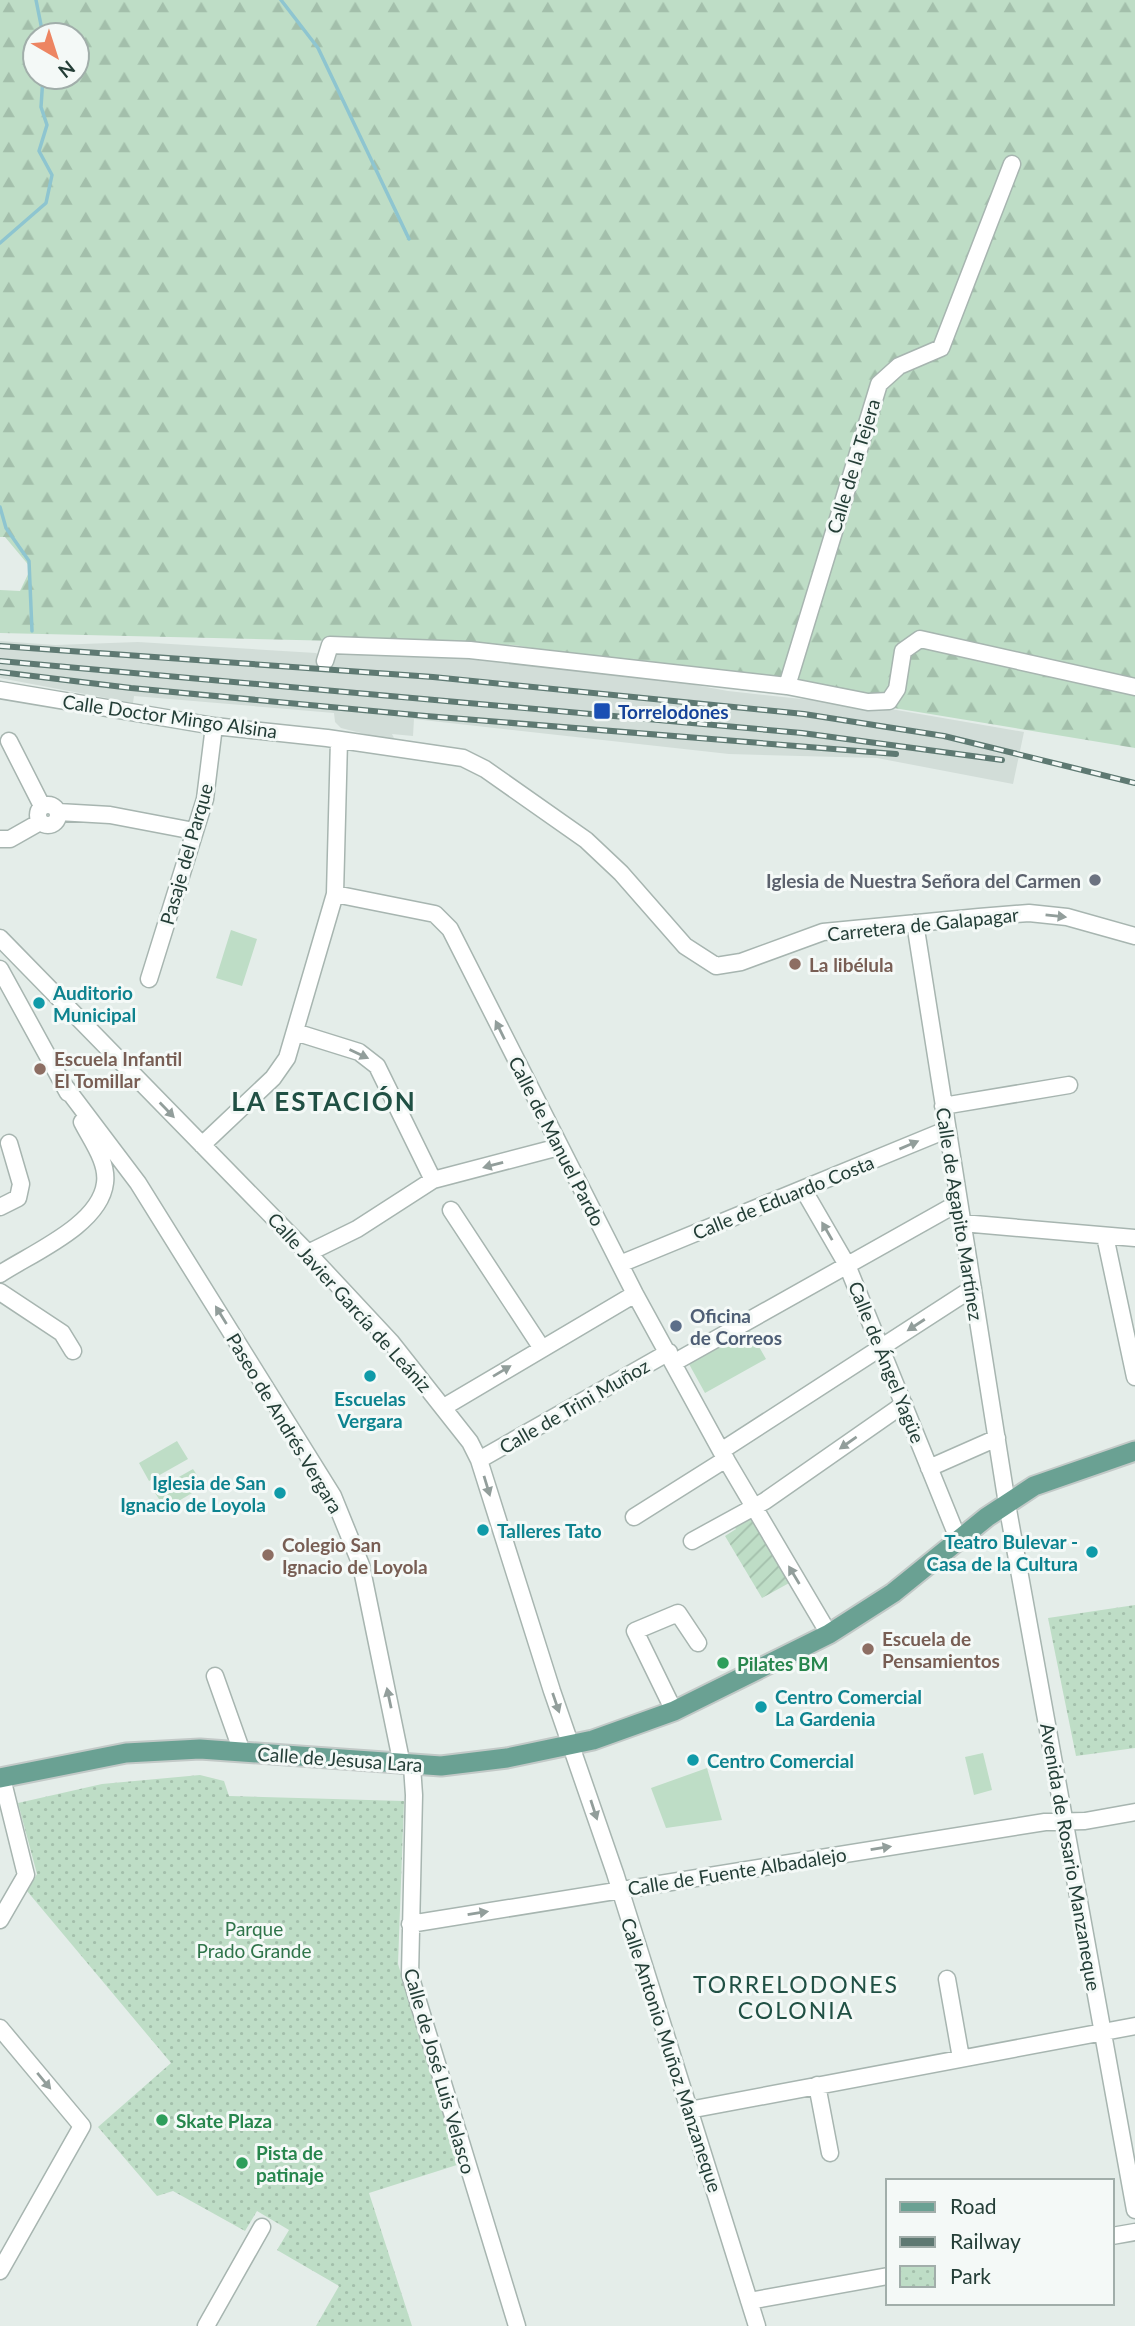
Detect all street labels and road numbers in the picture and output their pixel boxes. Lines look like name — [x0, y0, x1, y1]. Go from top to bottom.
street label: Calle de la Tejera — [822, 396, 884, 536]
street label: Calle Doctor Mingo Alsina — [61, 690, 279, 742]
street label: Pasaje del Parque — [155, 781, 217, 927]
street label: Carretera de Galapagar — [826, 902, 1020, 945]
street label: Calle de Manuel Pardo — [504, 1052, 610, 1230]
street label: Calle de Agapito Martínez — [932, 1106, 988, 1322]
street label: Calle de Eduardo Costa — [689, 1150, 877, 1244]
street label: Calle Javier García de Leániz — [263, 1207, 437, 1397]
street label: Calle de Ángel Yagüe — [844, 1278, 930, 1446]
street label: Paseo de Andrés Vergara — [222, 1329, 348, 1517]
street label: Calle de Trini Muñoz — [495, 1354, 653, 1458]
street label: Avenida de Rosario Manzaneque — [1036, 1721, 1106, 1993]
street label: Calle de Jesusa Lara — [257, 1742, 423, 1776]
street label: Calle de Fuente Albadalejo — [626, 1842, 848, 1900]
street label: Calle Antonio Muñoz Manzaneque — [617, 1915, 727, 2195]
street label: Calle de José Luis Velasco — [400, 1966, 480, 2176]

